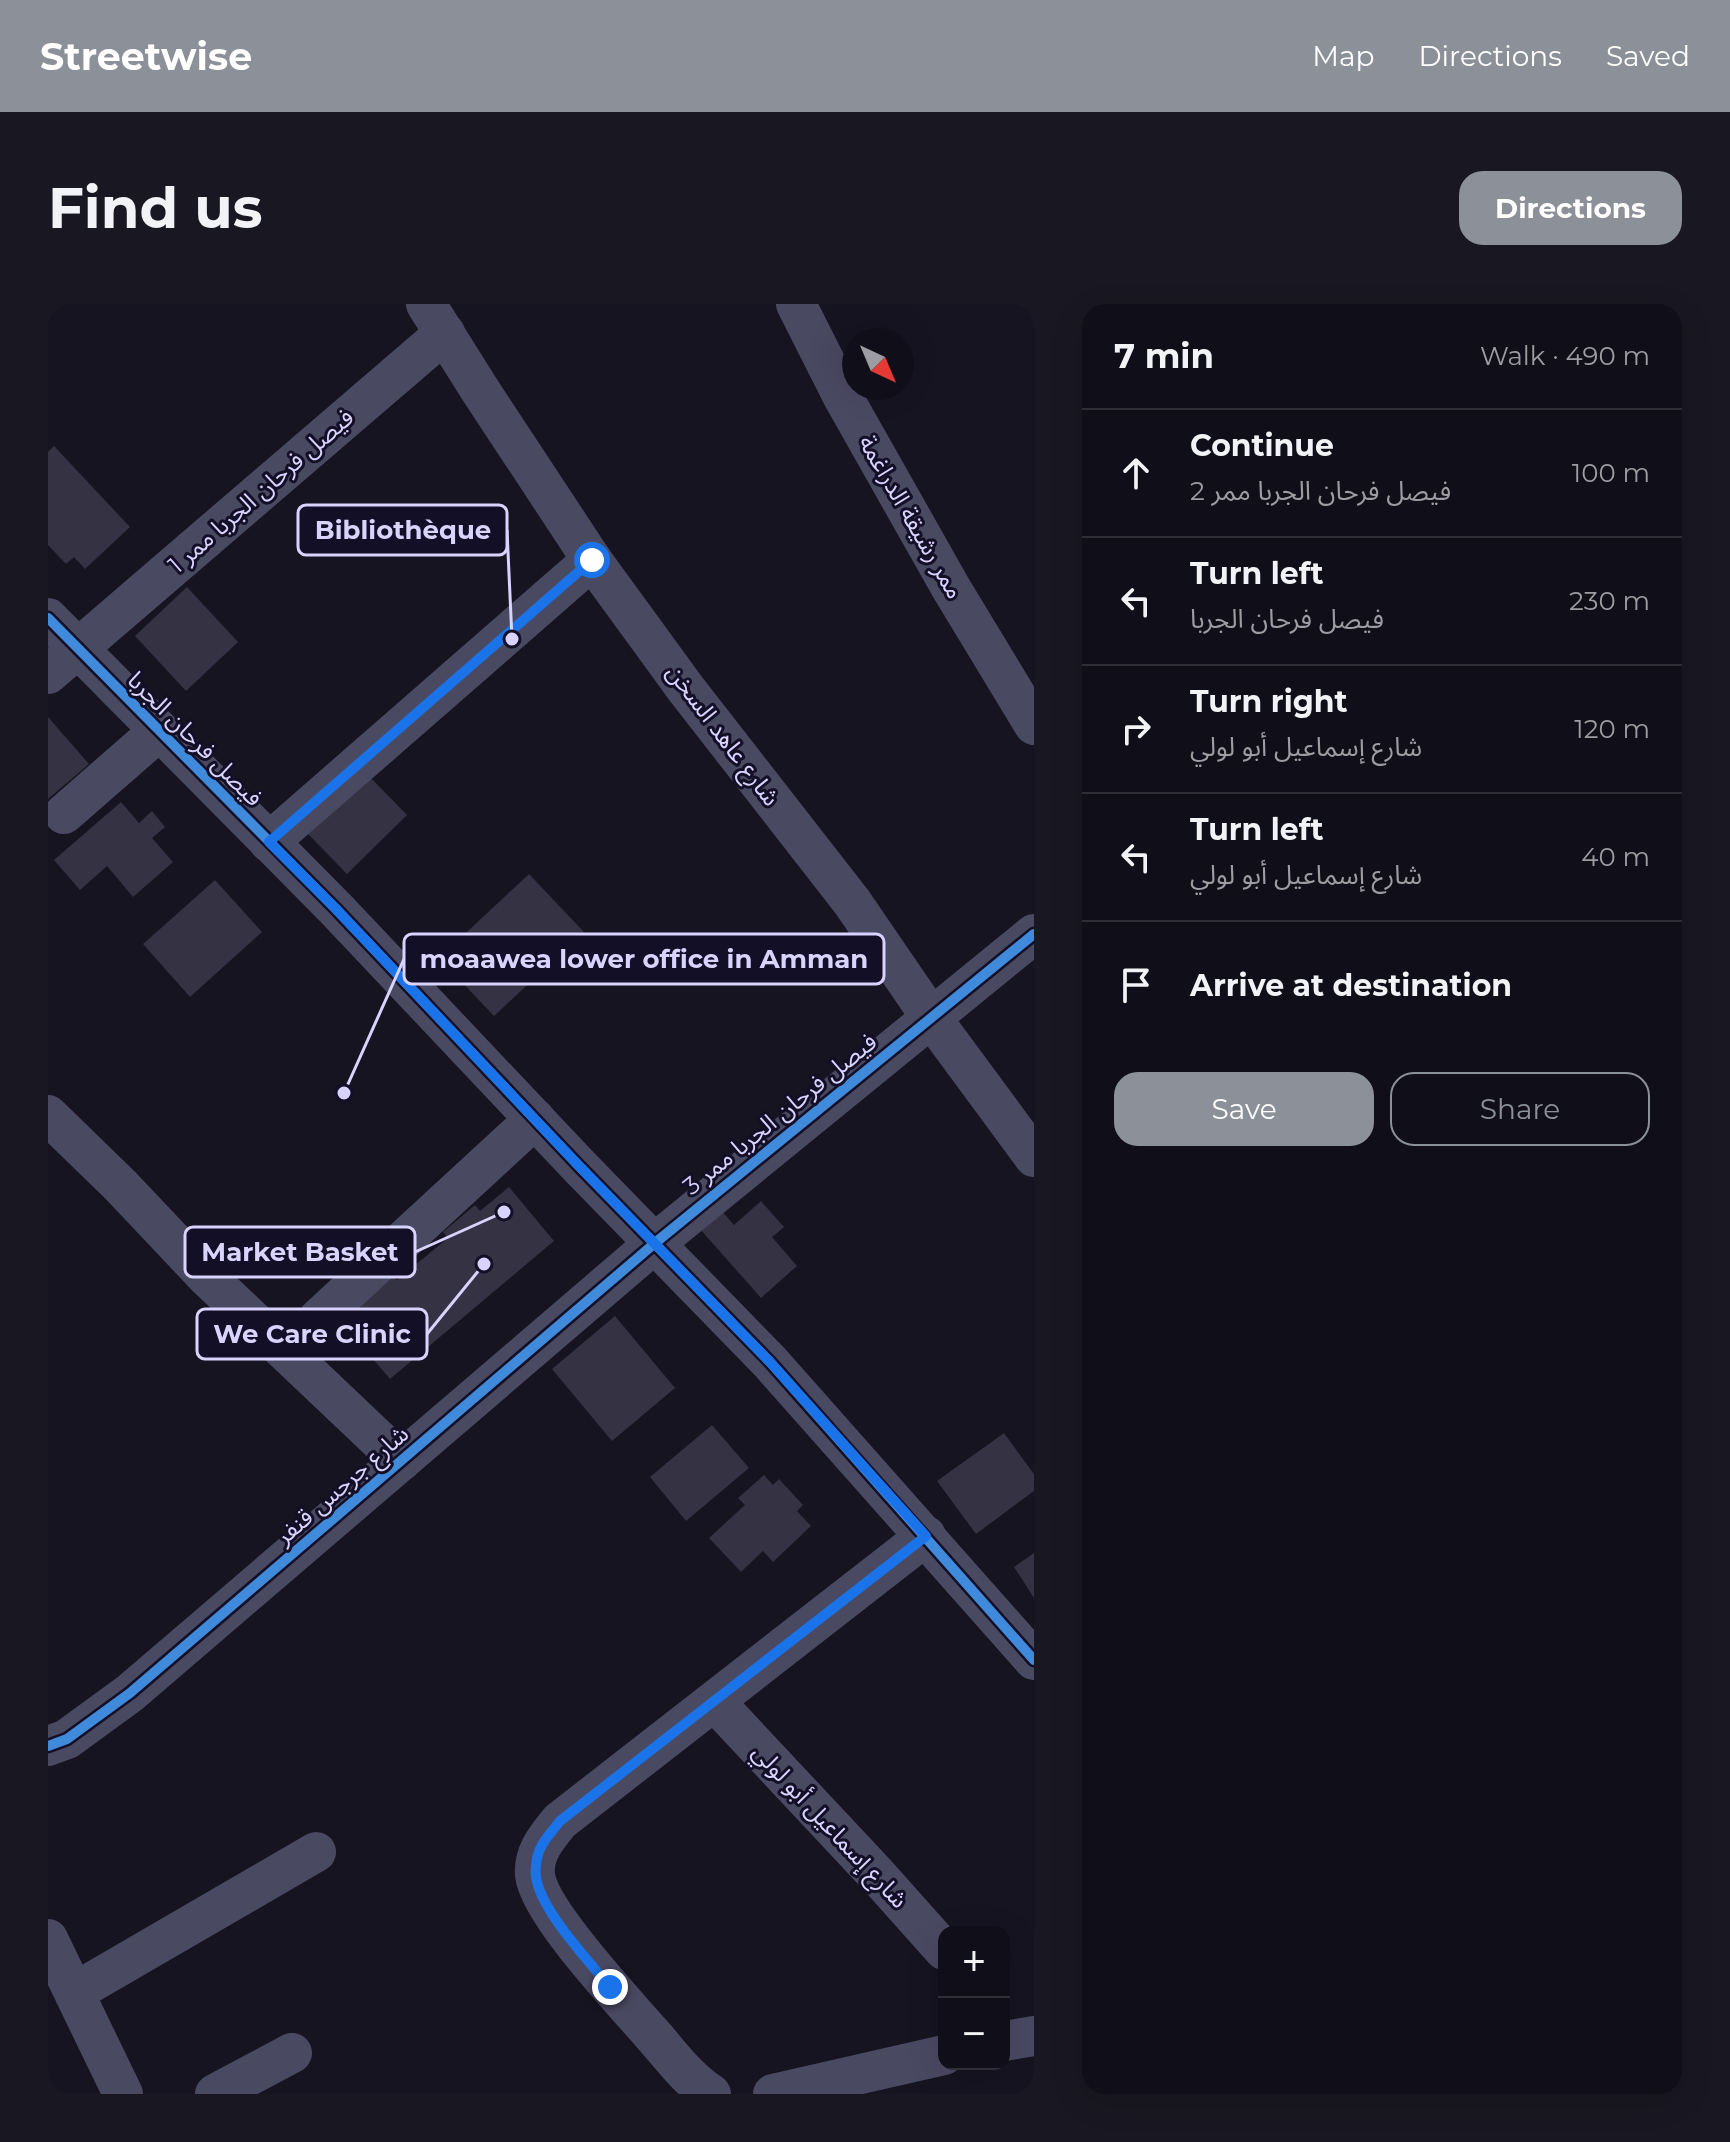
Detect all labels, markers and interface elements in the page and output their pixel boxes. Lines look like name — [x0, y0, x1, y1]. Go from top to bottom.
text: Streetwise — [40, 33, 252, 80]
text: Map — [1312, 39, 1374, 73]
text: Directions — [1418, 39, 1562, 73]
text: Saved — [1606, 39, 1690, 73]
button: Directions — [1459, 171, 1682, 245]
text: Find us — [48, 174, 262, 242]
north arrow — [842, 328, 914, 400]
text: 7 min — [1114, 335, 1214, 377]
text: Walk · 490 m — [1480, 340, 1650, 372]
street label: فيصل فرحان الجربا ممر 1 — [162, 402, 359, 579]
text: Continue — [1190, 427, 1334, 464]
street label: ممر رشيقة الدراغمة — [853, 430, 970, 604]
icon: ahead — [1114, 451, 1158, 495]
text: 100 m — [1572, 457, 1650, 489]
text: فيصل فرحان الجربا ممر 2 — [1190, 475, 1451, 507]
callout: Bibliothèque — [298, 505, 507, 555]
text: Bibliothèque — [315, 514, 491, 546]
route start — [574, 542, 610, 578]
text: Turn left — [1190, 555, 1323, 592]
icon: left — [1114, 579, 1158, 623]
text: 230 m — [1569, 585, 1650, 617]
text: فيصل فرحان الجربا — [1190, 603, 1384, 635]
street label: شارع عاهد السخن — [658, 658, 786, 813]
street label: فيصل فرحان الجربا — [122, 665, 269, 812]
text: Turn right — [1190, 683, 1347, 720]
icon: right — [1114, 707, 1158, 751]
text: 120 m — [1574, 713, 1650, 745]
text: شارع إسماعيل أبو لولي — [1190, 731, 1422, 763]
text: Turn left — [1190, 811, 1323, 848]
icon: left — [1114, 835, 1158, 879]
text: 40 m — [1581, 841, 1650, 873]
text: شارع إسماعيل أبو لولي — [1190, 859, 1422, 891]
callout: moaawea lower office in Amman — [404, 934, 884, 984]
text: moaawea lower office in Amman — [420, 943, 868, 975]
icon: arrive — [1114, 963, 1158, 1007]
text: Arrive at destination — [1190, 967, 1512, 1004]
street label: فيصل فرحان الجربا ممر 3 — [677, 1027, 882, 1201]
button: Save — [1114, 1072, 1374, 1146]
button: Share — [1390, 1072, 1650, 1146]
callout: Market Basket — [185, 1227, 415, 1277]
text: Market Basket — [201, 1236, 399, 1268]
callout: We Care Clinic — [197, 1309, 427, 1359]
text: We Care Clinic — [213, 1318, 411, 1350]
street label: شارع جرجس قنفر — [268, 1419, 416, 1553]
street label: شارع إسماعيل أبو لولي — [743, 1737, 915, 1917]
map controls — [938, 1926, 1010, 2070]
button: + — [938, 1926, 1010, 1998]
route end — [592, 1969, 628, 2005]
button: − — [938, 1998, 1010, 2070]

